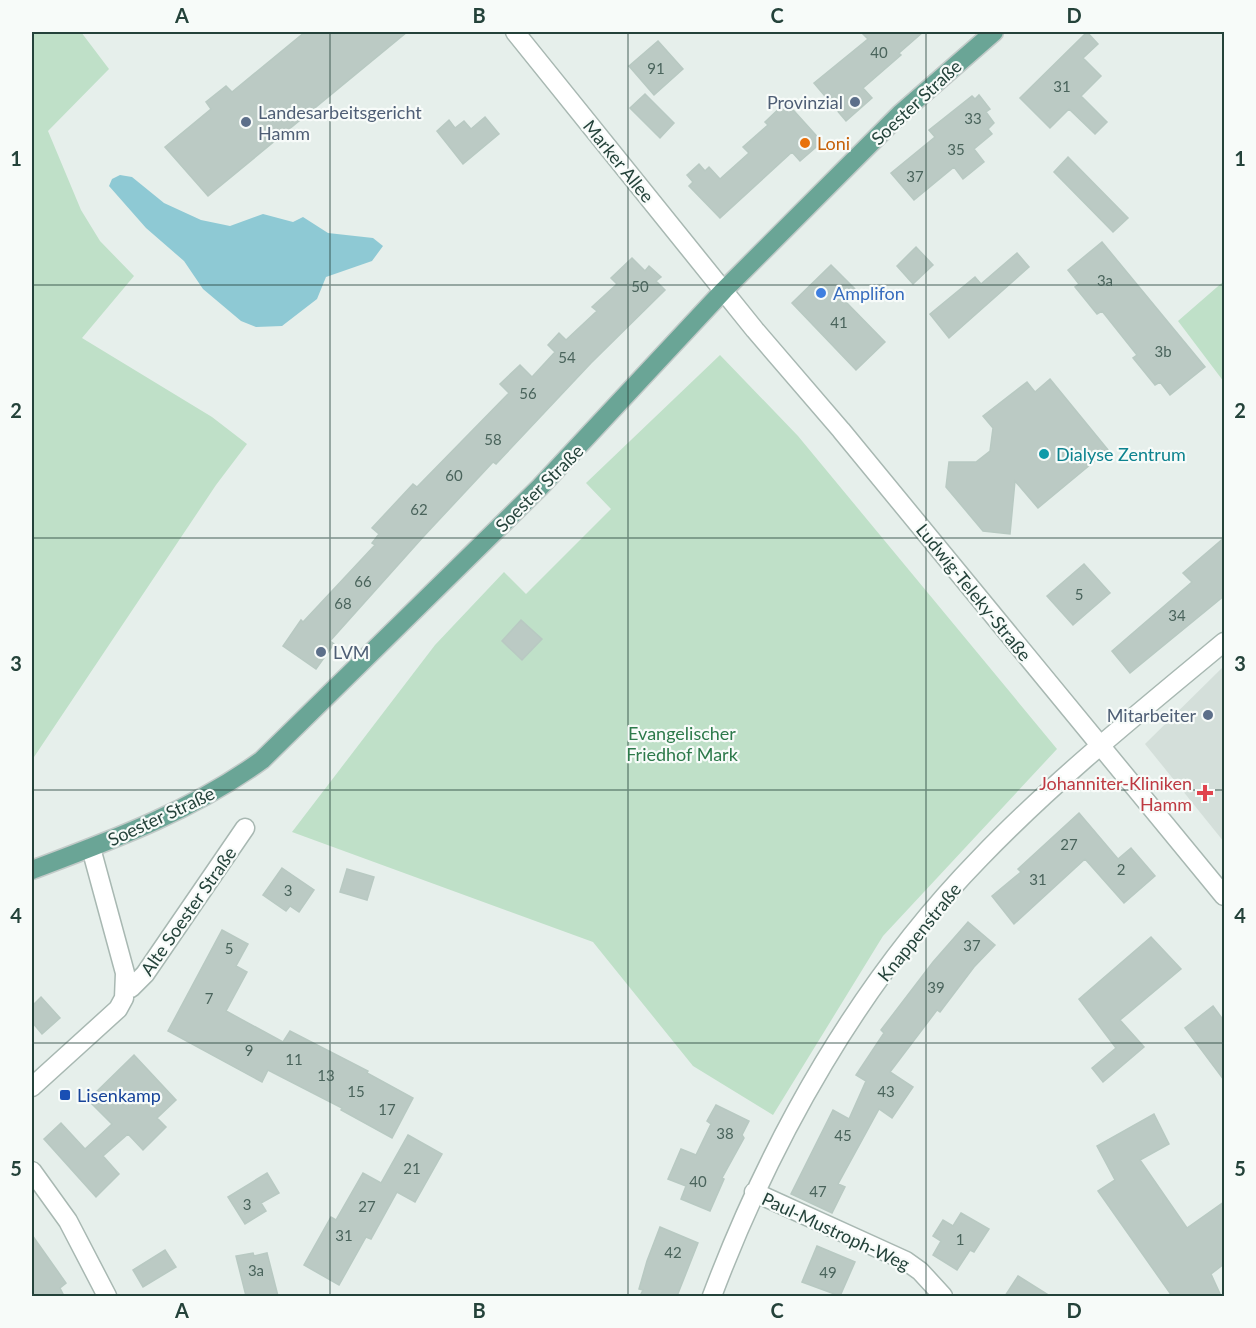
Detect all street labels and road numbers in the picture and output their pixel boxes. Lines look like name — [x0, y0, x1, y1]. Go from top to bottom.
street label: Soester Straße — [866, 55, 966, 149]
street label: Marker Allee — [579, 115, 659, 207]
street label: Soester Straße — [491, 440, 587, 536]
street label: Ludwig-Teleky-Straße — [912, 519, 1036, 665]
street label: Soester Straße — [104, 782, 218, 850]
street label: Alte Soester Straße — [135, 842, 241, 980]
street label: Knappenstraße — [873, 878, 965, 986]
street label: Paul-Mustroph-Weg — [759, 1187, 913, 1275]

